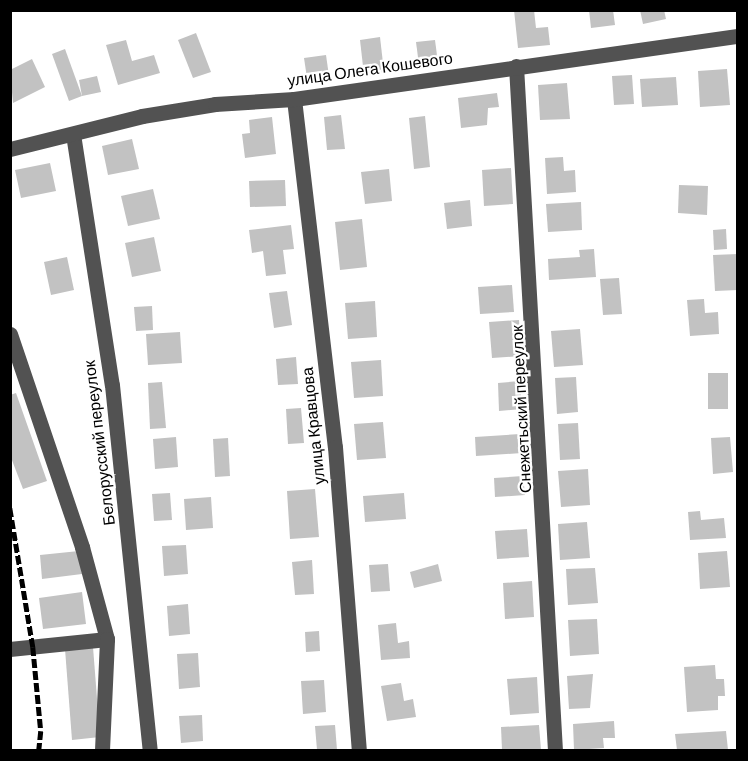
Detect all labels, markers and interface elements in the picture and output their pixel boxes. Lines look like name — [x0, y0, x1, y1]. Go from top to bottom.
street label: улица Олега Кошевого — [286, 48, 454, 90]
street label: Снежетьский переулок — [507, 325, 535, 493]
street label: Белорусский переулок — [79, 359, 119, 527]
street label: улица Кравцова — [297, 366, 329, 486]

